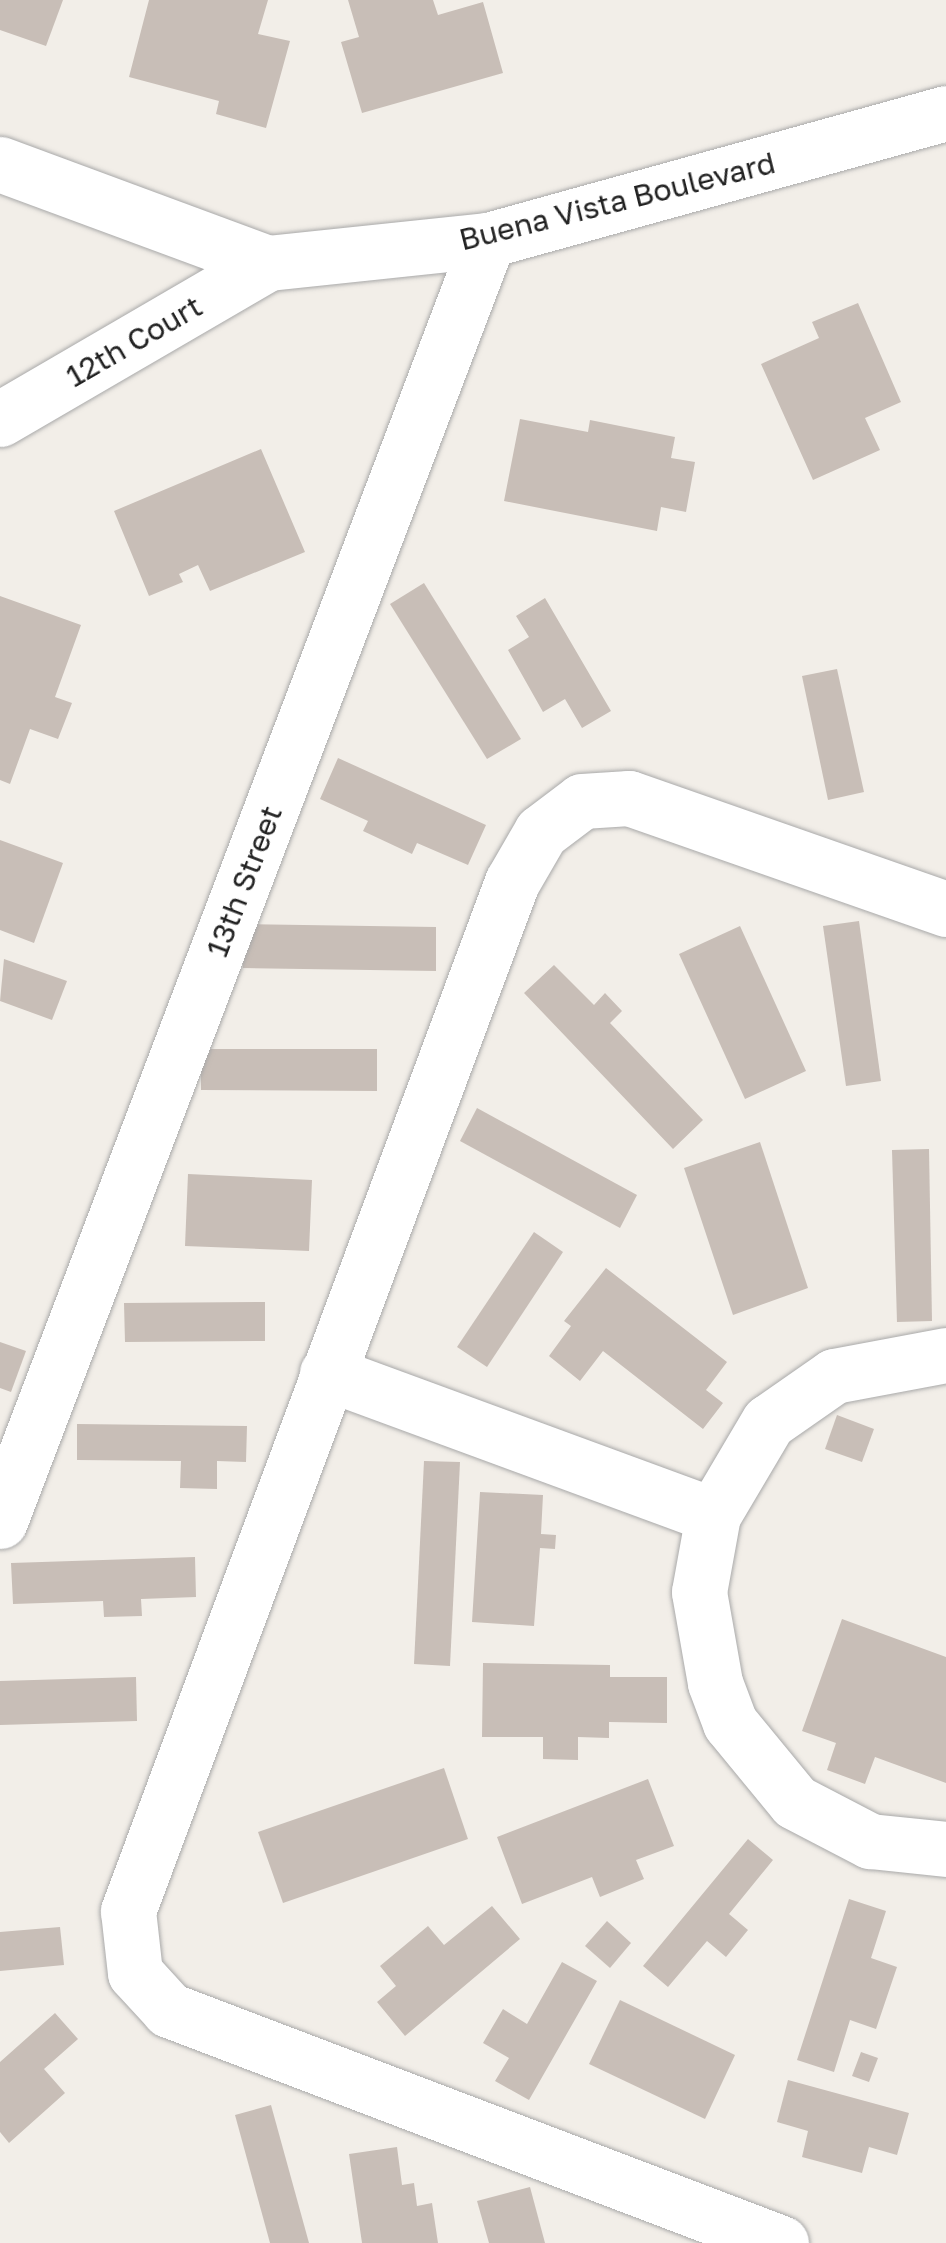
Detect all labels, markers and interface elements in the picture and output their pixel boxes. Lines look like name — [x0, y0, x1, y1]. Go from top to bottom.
street label: Buena Vista Boulevard — [455, 144, 779, 258]
street label: 12th Court — [60, 288, 208, 394]
street label: 13th Street — [199, 800, 289, 962]

